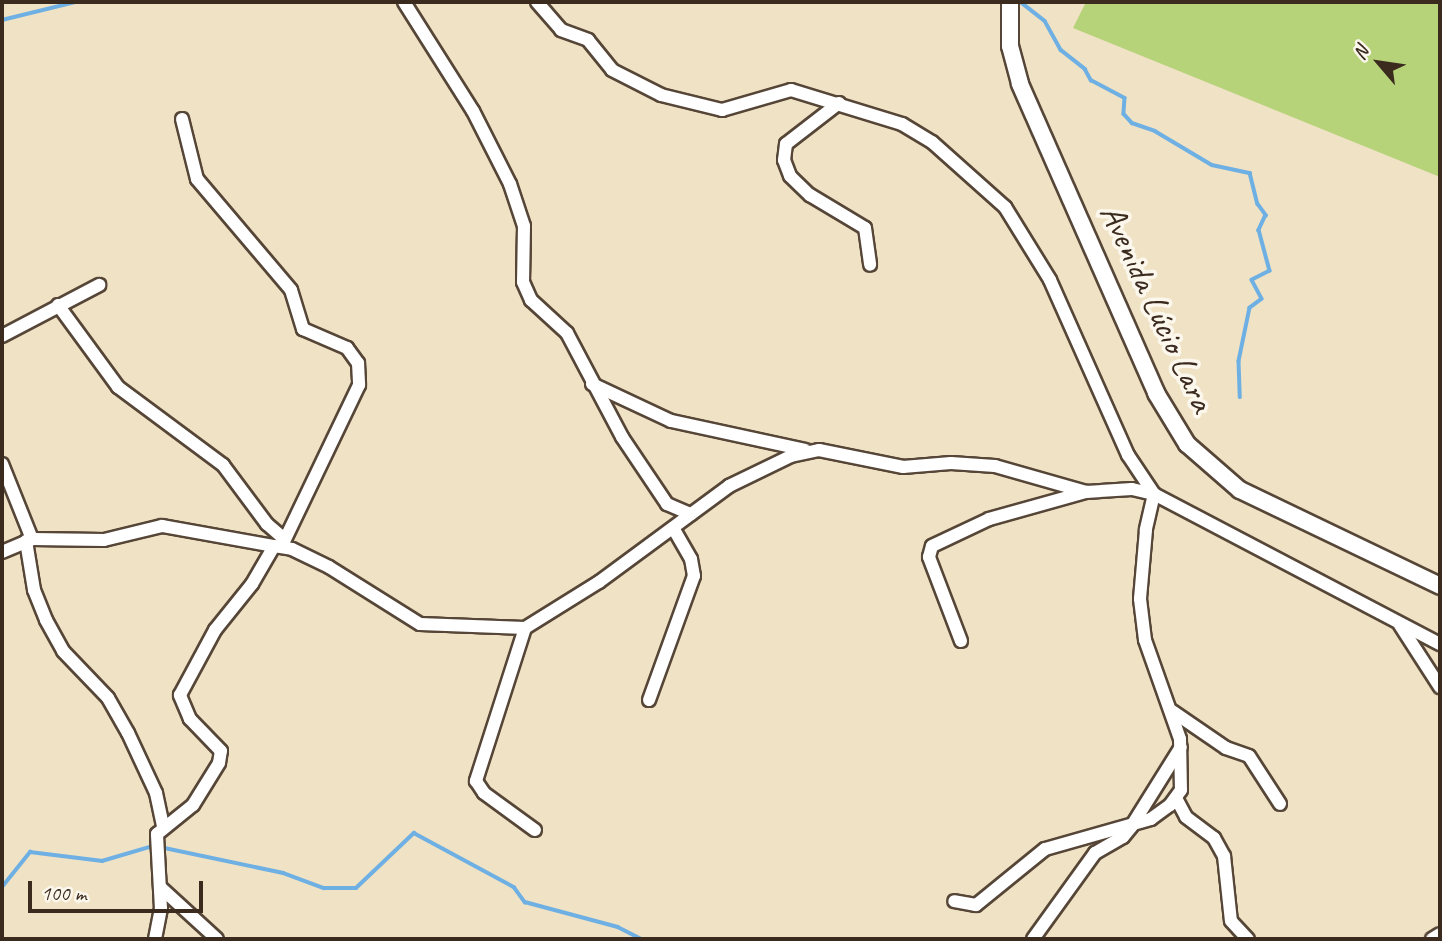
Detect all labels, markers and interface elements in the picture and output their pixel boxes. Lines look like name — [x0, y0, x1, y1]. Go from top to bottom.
north arrow — [1344, 28, 1414, 98]
text: N — [1347, 42, 1374, 64]
street label: Avenida Lúcio Lara — [1091, 198, 1223, 418]
scale bar — [32, 867, 206, 911]
text: 100 m — [41, 880, 86, 906]

